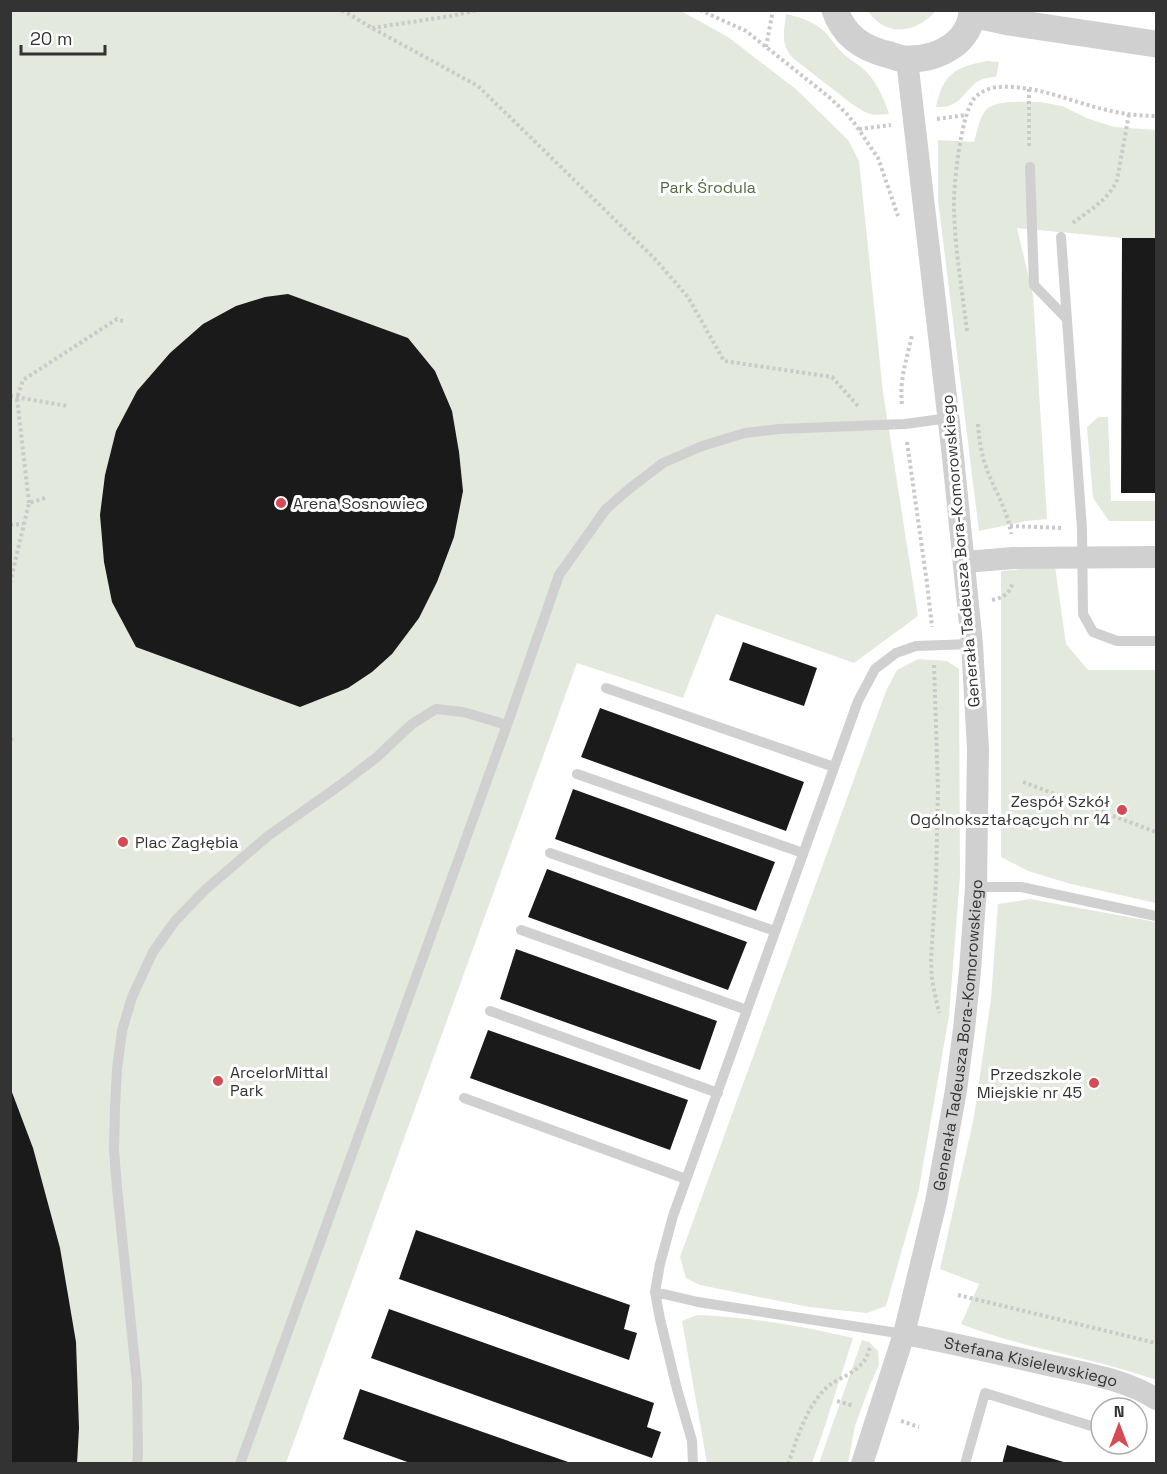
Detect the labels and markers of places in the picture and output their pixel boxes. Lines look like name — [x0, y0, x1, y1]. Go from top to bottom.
place label: Arena Sosnowiec — [293, 493, 425, 514]
marker: Arena Sosnowiec — [274, 496, 288, 510]
place label: Zespół Szkół Ogólnokształcących nr 14 — [910, 791, 1110, 830]
marker: Zespół Szkół Ogólnokształcących nr 14 — [1115, 803, 1129, 817]
place label: Plac Zagłębia — [135, 832, 239, 853]
marker: Plac Zagłębia — [116, 835, 130, 849]
place label: ArcelorMittal Park — [230, 1062, 328, 1101]
place label: Przedszkole Miejskie nr 45 — [977, 1064, 1082, 1103]
marker: ArcelorMittal Park — [211, 1074, 225, 1088]
marker: Przedszkole Miejskie nr 45 — [1087, 1076, 1101, 1090]

